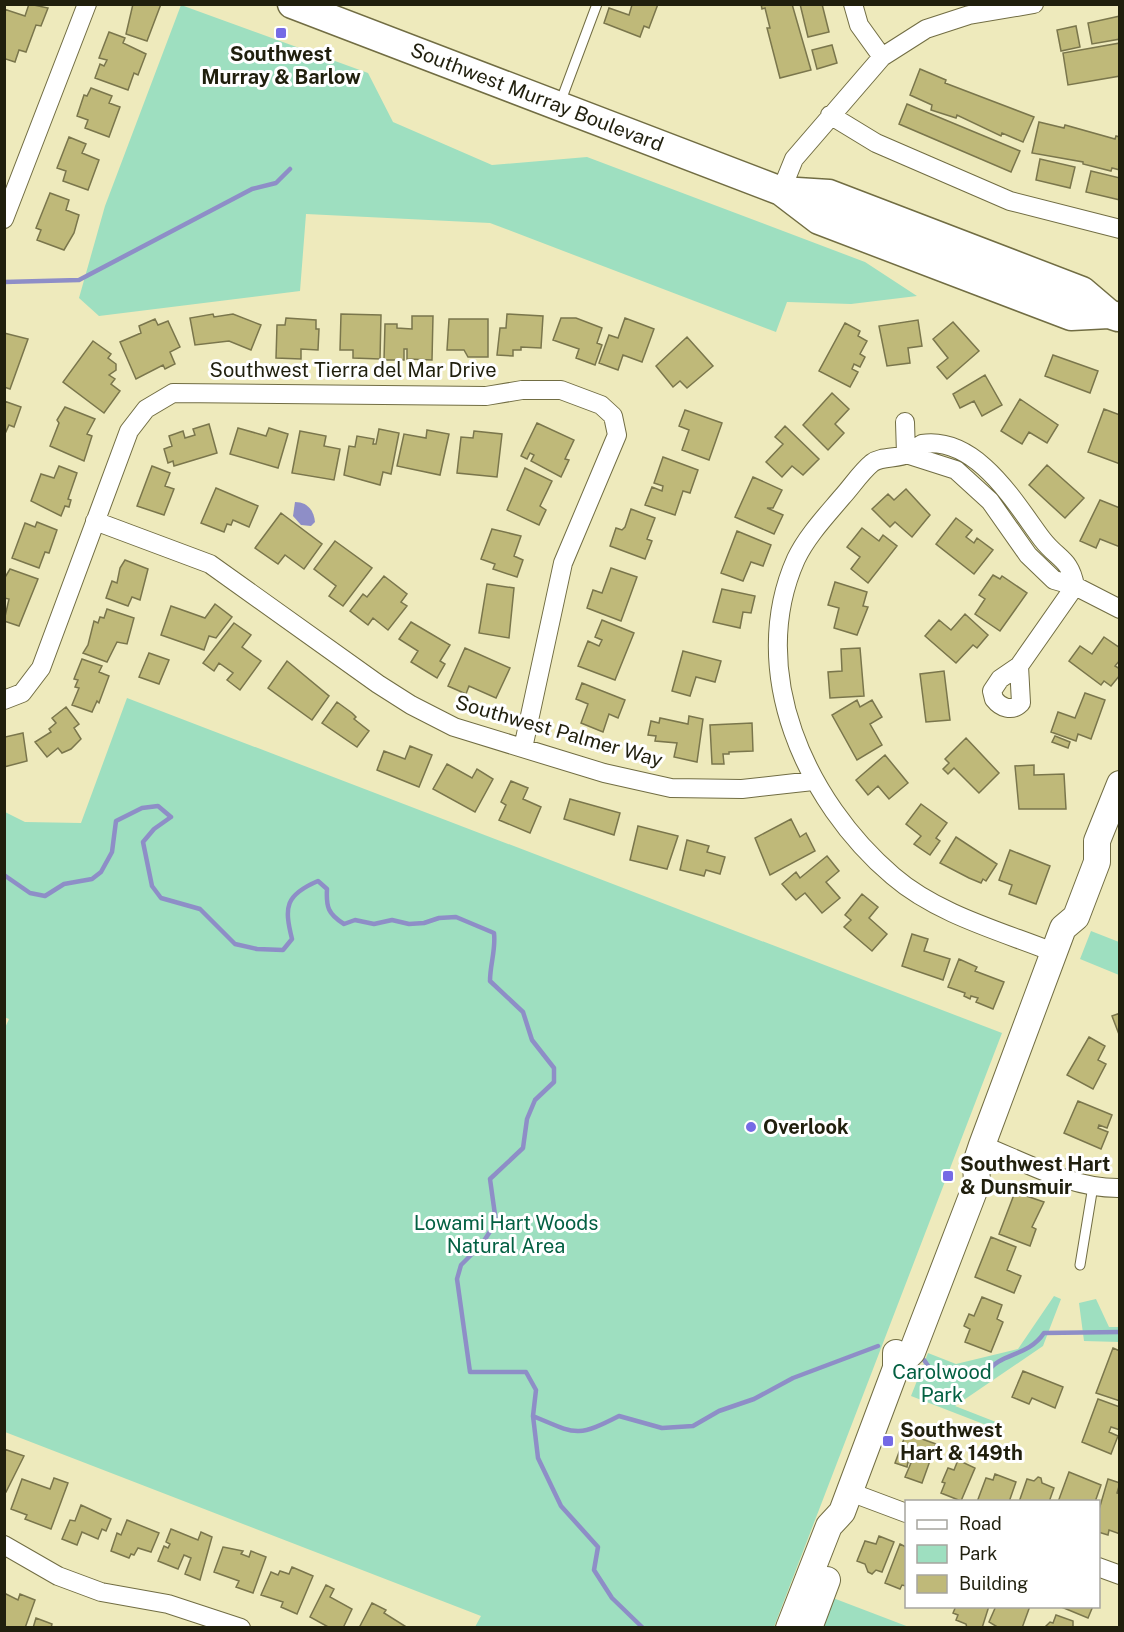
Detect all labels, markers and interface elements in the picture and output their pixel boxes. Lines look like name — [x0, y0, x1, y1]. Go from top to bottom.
marker: Southwest Murray & Barlow — [274, 26, 288, 40]
street label: Southwest Murray Boulevard — [407, 38, 667, 156]
place label: Southwest Murray & Barlow — [201, 42, 361, 89]
street label: Southwest Tierra del Mar Drive — [210, 358, 496, 382]
street label: Southwest Palmer Way — [453, 690, 666, 772]
place label: Overlook — [763, 1115, 849, 1139]
marker: Overlook — [744, 1120, 758, 1134]
place label: Southwest Hart & Dunsmuir — [960, 1152, 1110, 1199]
marker: Southwest Hart & Dunsmuir — [941, 1169, 955, 1183]
park label: Lowami Hart Woods Natural Area — [414, 1211, 598, 1258]
park label: Carolwood Park — [892, 1360, 992, 1407]
place label: Southwest Hart & 149th — [900, 1418, 1023, 1465]
marker: Southwest Hart & 149th — [881, 1434, 895, 1448]
legend — [905, 1500, 1100, 1608]
text: Road — [959, 1513, 1002, 1534]
text: Park — [959, 1543, 997, 1564]
text: Building — [959, 1573, 1028, 1594]

